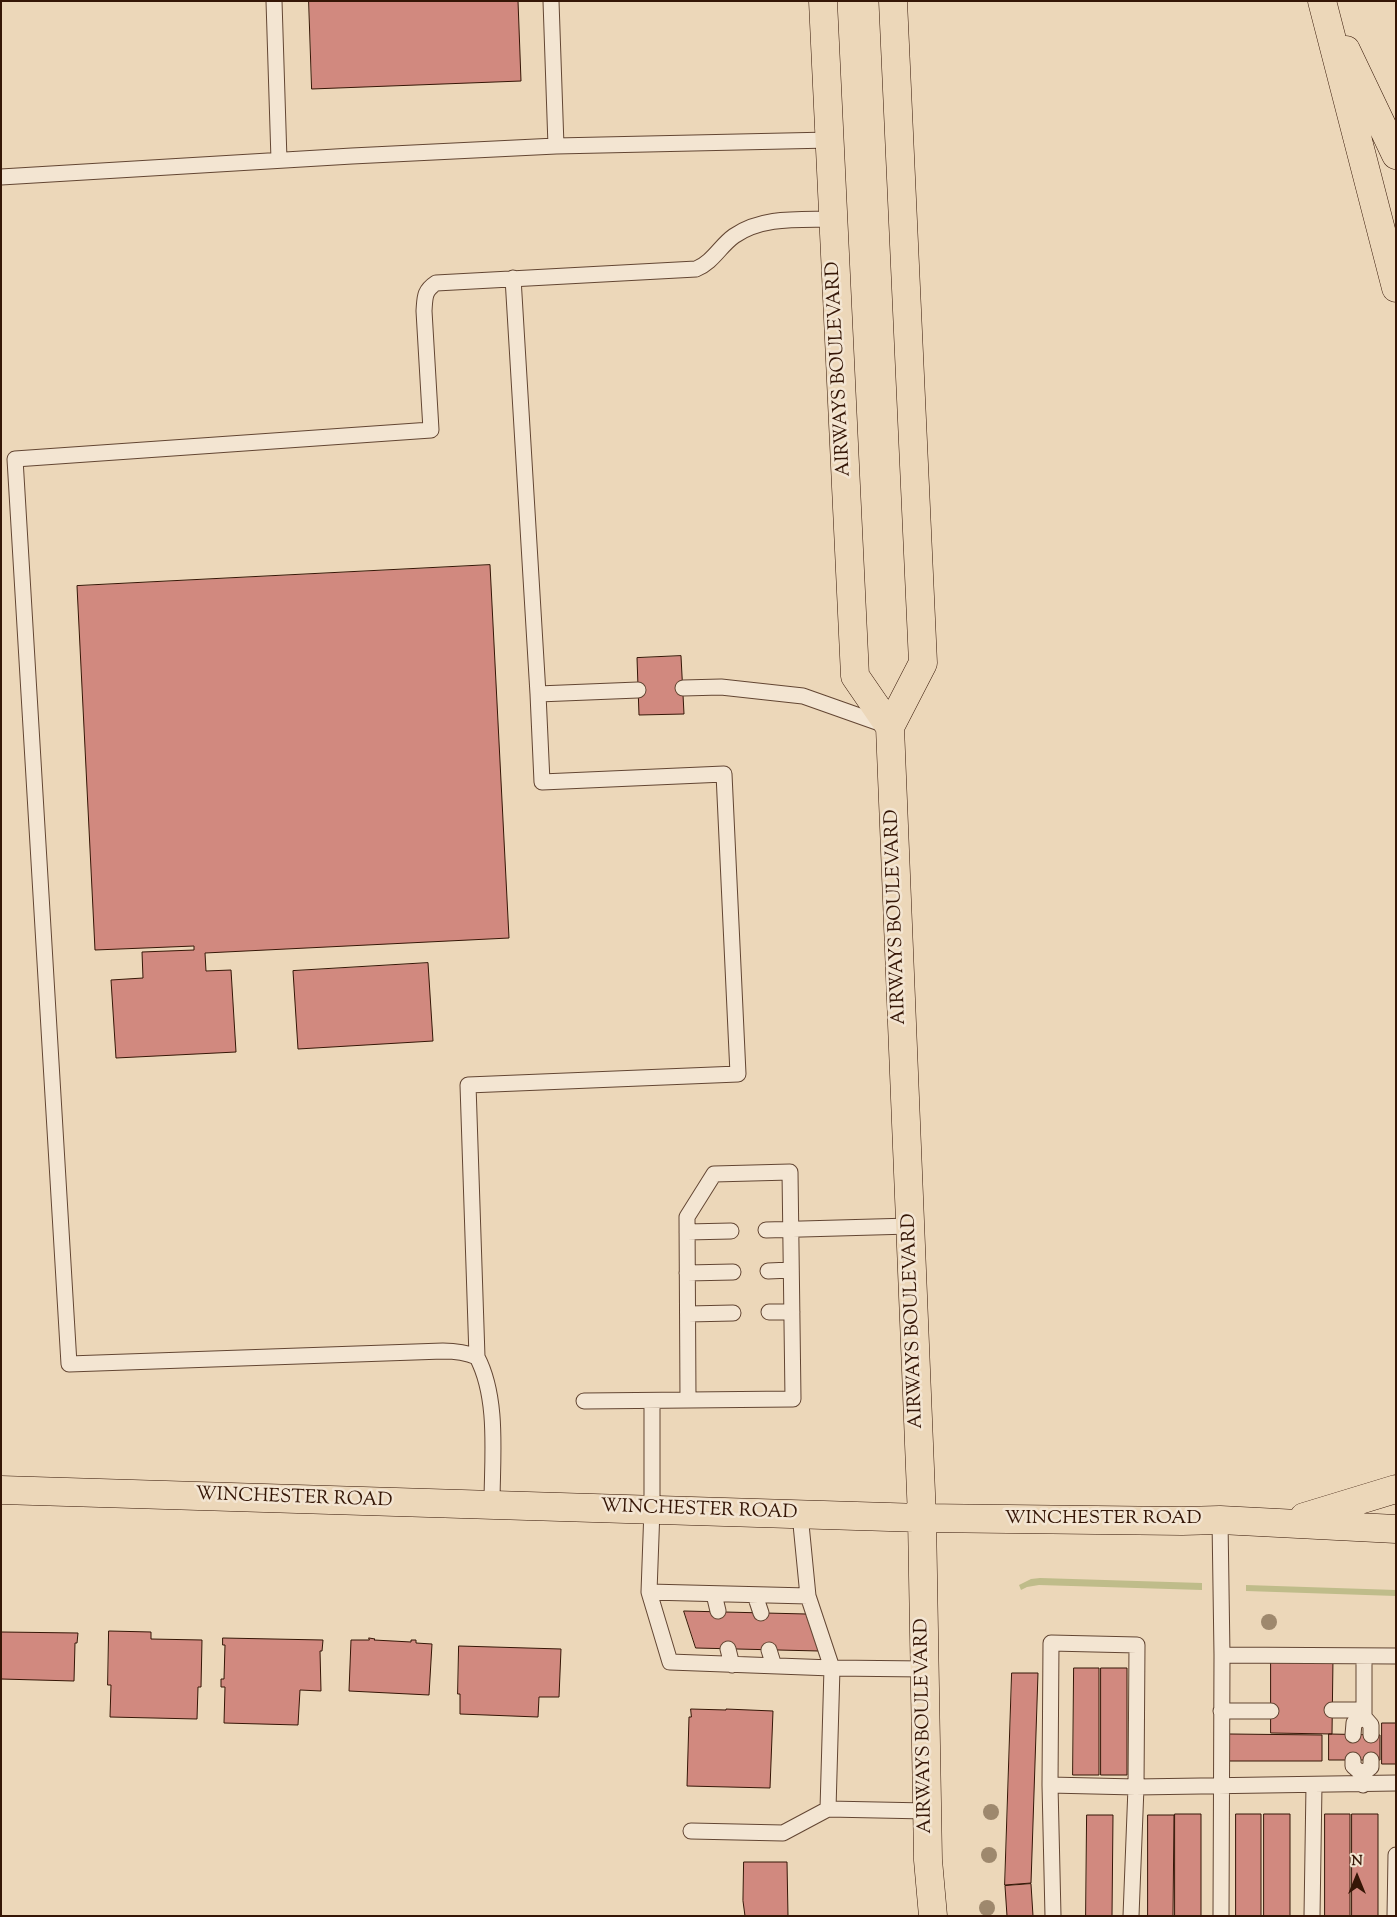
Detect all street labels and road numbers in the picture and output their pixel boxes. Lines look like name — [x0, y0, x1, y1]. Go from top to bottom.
street label: AIRWAYS BOULEVARD — [823, 261, 857, 477]
street label: AIRWAYS BOULEVARD — [882, 809, 912, 1025]
street label: AIRWAYS BOULEVARD — [899, 1213, 929, 1429]
street label: WINCHESTER ROAD — [195, 1484, 393, 1514]
street label: WINCHESTER ROAD — [600, 1496, 798, 1526]
street label: WINCHESTER ROAD — [1004, 1509, 1202, 1531]
street label: AIRWAYS BOULEVARD — [912, 1618, 938, 1834]

